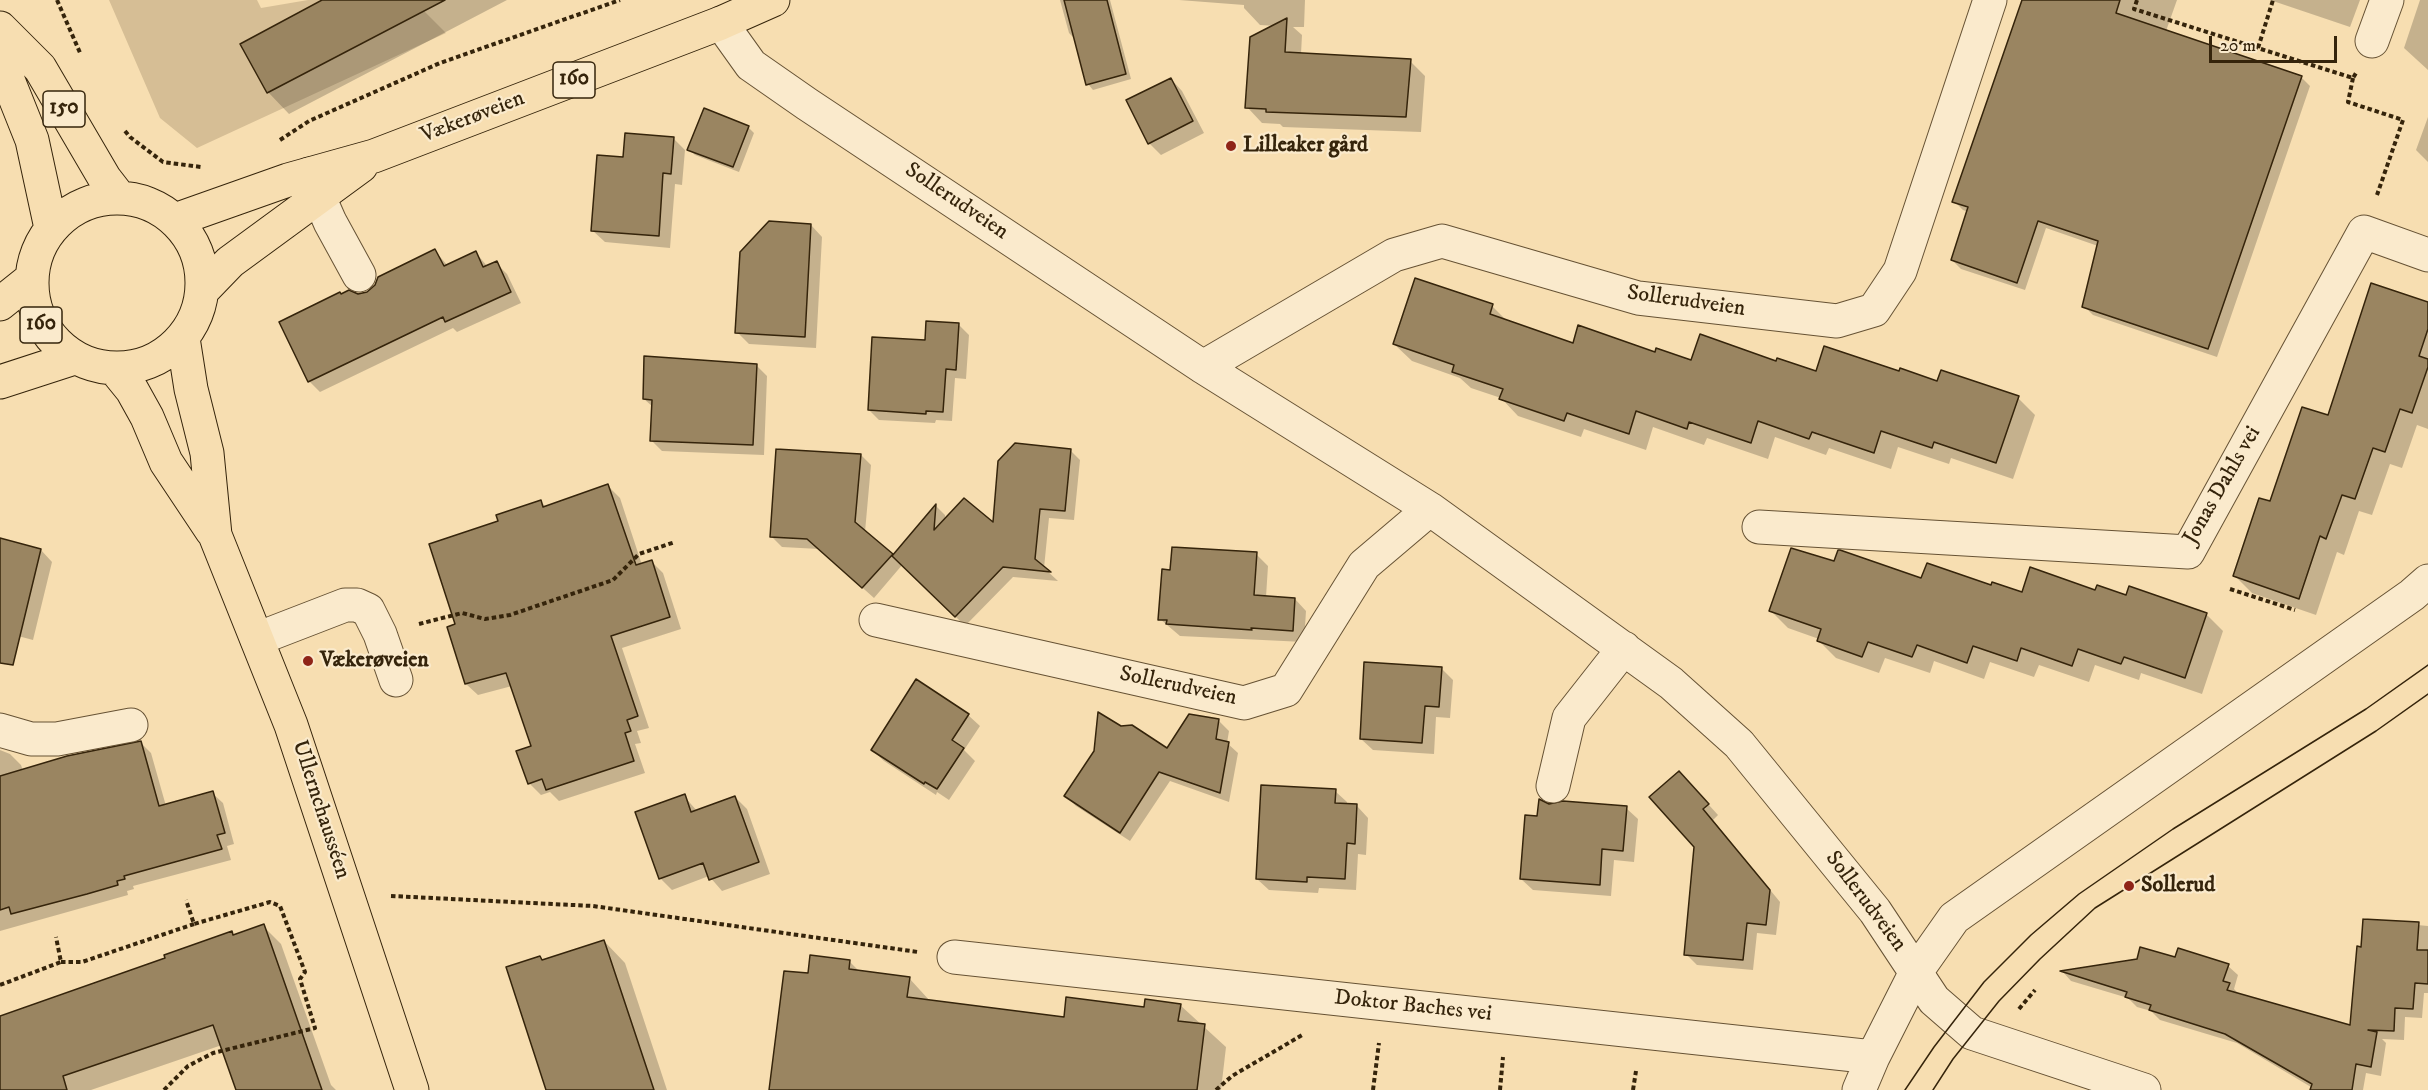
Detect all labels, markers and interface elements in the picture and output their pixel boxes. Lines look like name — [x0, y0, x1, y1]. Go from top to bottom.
scale bar — [2212, 24, 2340, 62]
text: 20 m — [2220, 35, 2256, 57]
road number: 160 — [553, 62, 595, 98]
street label: Vækerøveien — [417, 86, 529, 150]
road number: 150 — [43, 91, 85, 127]
place label: Lilleaker gård — [1243, 133, 1368, 159]
marker: Lilleaker gård — [1224, 139, 1238, 153]
street label: Sollerudveien — [899, 158, 1013, 246]
street label: Sollerudveien — [1625, 281, 1747, 323]
road number: 160 — [20, 307, 62, 343]
street label: Jonas Dahls vei — [2178, 422, 2268, 550]
place label: Vækerøveien — [320, 648, 429, 674]
marker: Vækerøveien — [301, 654, 315, 668]
street label: Sollerudveien — [1117, 662, 1239, 712]
street label: Ullernchausséen — [285, 737, 355, 883]
street label: Sollerudveien — [1819, 846, 1911, 958]
place label: Sollerud — [2141, 873, 2215, 899]
marker: Sollerud — [2122, 879, 2136, 893]
street label: Doktor Baches vei — [1333, 986, 1493, 1028]

